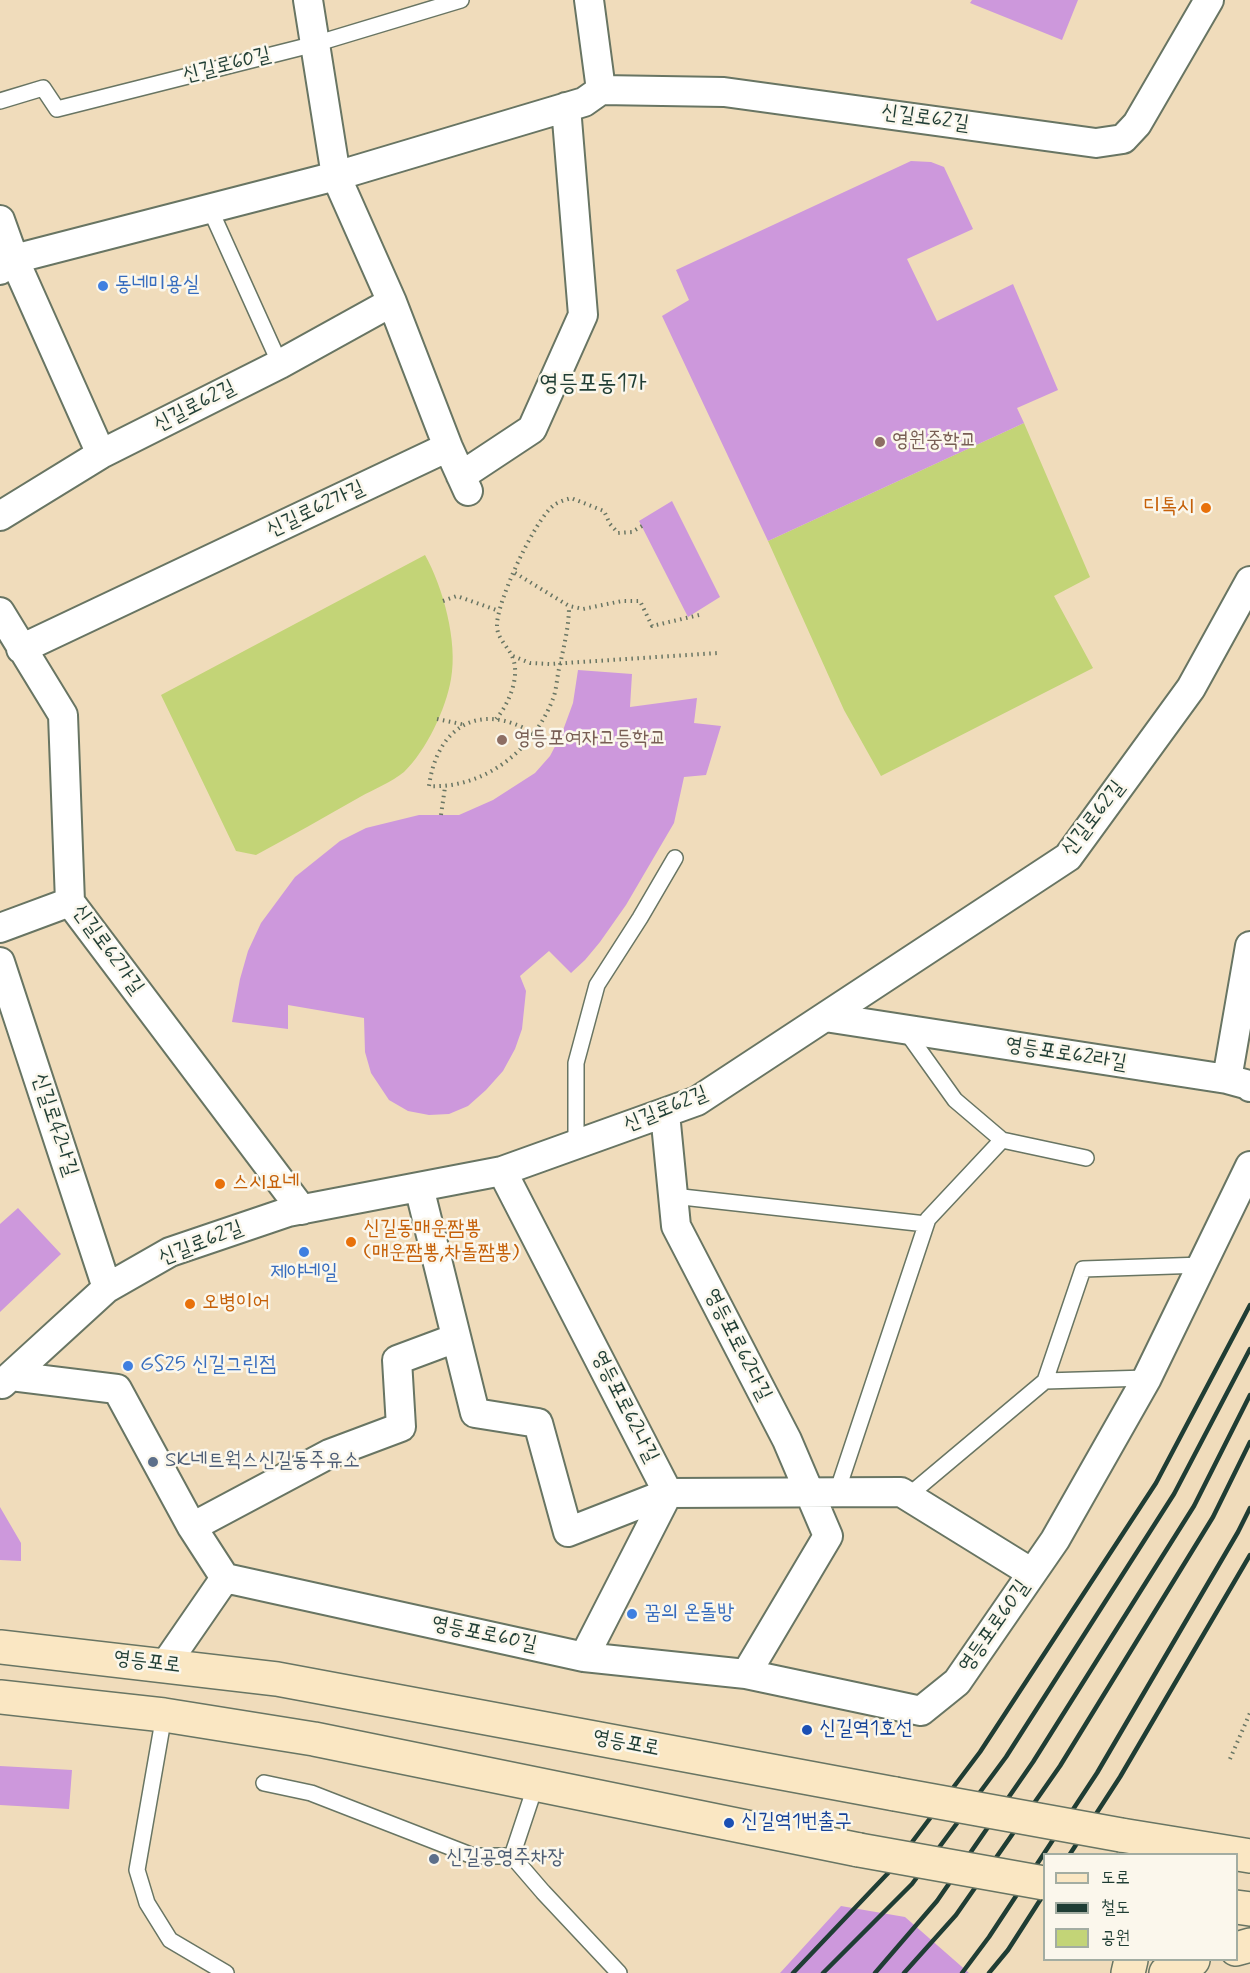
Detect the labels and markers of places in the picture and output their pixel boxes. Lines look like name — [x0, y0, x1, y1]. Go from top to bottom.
place label: 동네미용실 — [115, 273, 199, 299]
marker: 동네미용실 — [96, 279, 110, 293]
place label: 영원중학교 — [892, 429, 976, 455]
marker: 영원중학교 — [873, 435, 887, 449]
place label: 디톡시 — [1143, 495, 1194, 521]
marker: 디톡시 — [1199, 501, 1213, 515]
place label: 영등포여자고등학교 — [514, 727, 666, 753]
marker: 영등포여자고등학교 — [495, 733, 509, 747]
place label: 스시요네 — [232, 1171, 300, 1197]
marker: 스시요네 — [213, 1177, 227, 1191]
place label: 신길동매운짬뽕 (매운짬뽕,차돌짬뽕) — [363, 1217, 519, 1267]
marker: 신길동매운짬뽕 (매운짬뽕,차돌짬뽕) — [344, 1235, 358, 1249]
marker: 제야네일 — [297, 1245, 311, 1259]
place label: 제야네일 — [270, 1261, 338, 1287]
place label: 오병이어 — [202, 1291, 270, 1317]
marker: 오병이어 — [183, 1297, 197, 1311]
place label: GS25 신길그린점 — [140, 1353, 276, 1379]
marker: GS25 신길그린점 — [121, 1359, 135, 1373]
place label: SK네트웍스신길동주유소 — [165, 1449, 360, 1475]
marker: SK네트웍스신길동주유소 — [146, 1455, 160, 1469]
place label: 꿈의 온돌방 — [644, 1601, 734, 1627]
marker: 꿈의 온돌방 — [625, 1607, 639, 1621]
place label: 신길역1호선 — [819, 1717, 913, 1743]
marker: 신길역1호선 — [800, 1723, 814, 1737]
place label: 신길역1번출구 — [741, 1810, 852, 1836]
marker: 신길역1번출구 — [722, 1816, 736, 1830]
place label: 신길공영주차장 — [446, 1846, 564, 1872]
marker: 신길공영주차장 — [427, 1852, 441, 1866]

